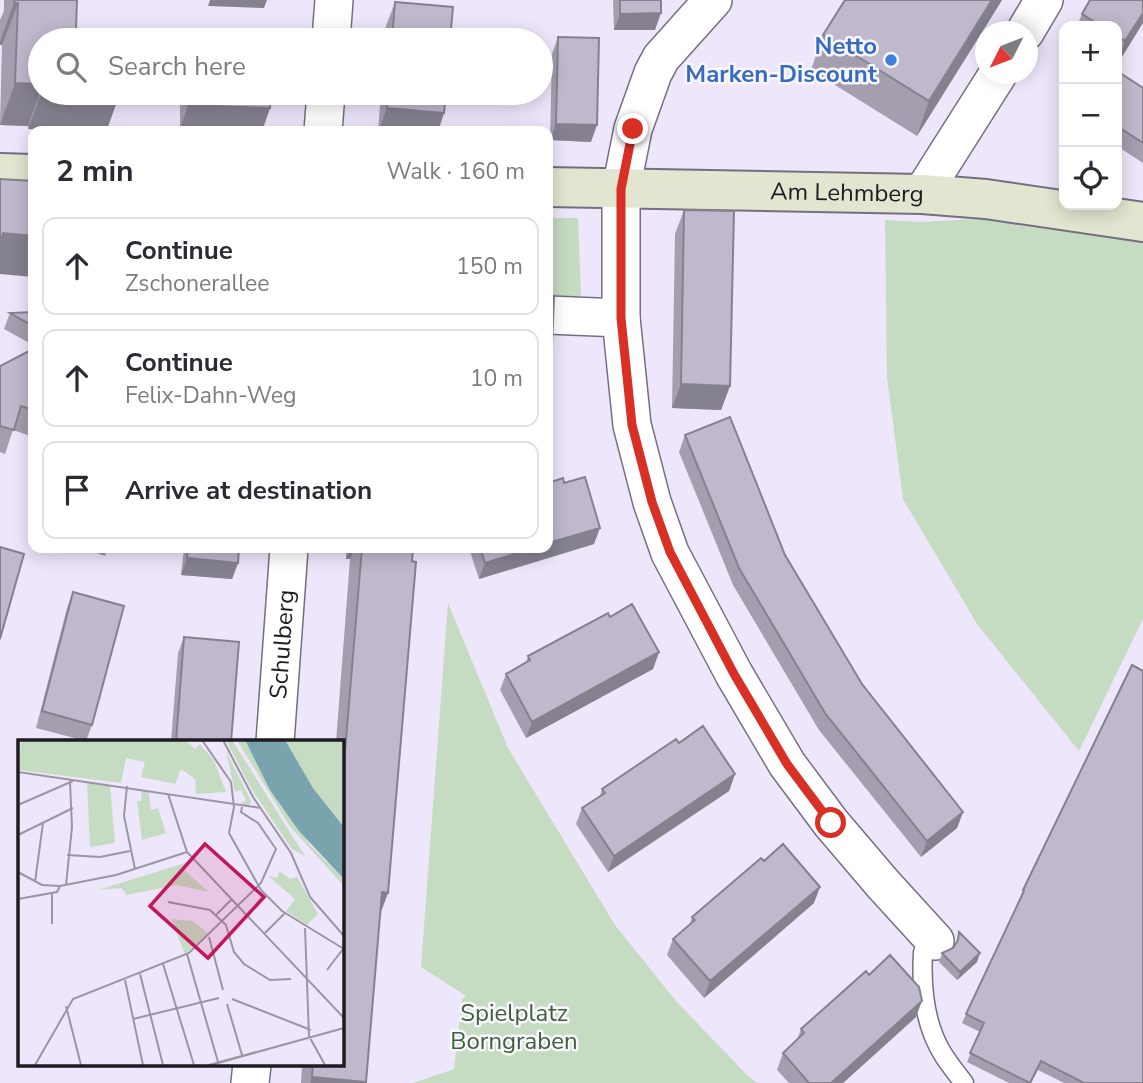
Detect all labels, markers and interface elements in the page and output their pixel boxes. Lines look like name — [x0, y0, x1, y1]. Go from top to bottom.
north arrow — [975, 21, 1038, 84]
map controls — [1059, 21, 1122, 210]
button: + — [1059, 21, 1122, 84]
search box — [28, 28, 553, 105]
place label: Netto Marken-Discount — [685, 30, 878, 90]
icon: search — [52, 48, 90, 86]
text: Search here — [108, 49, 246, 84]
marker: Netto Marken-Discount — [883, 52, 899, 68]
button: − — [1059, 84, 1122, 147]
route end — [617, 113, 648, 144]
button: locate — [1059, 147, 1122, 210]
text: 2 min — [56, 151, 134, 192]
text: Walk · 160 m — [386, 156, 525, 187]
street label: Am Lehmberg — [770, 175, 924, 210]
text: Continue — [125, 233, 233, 268]
icon: ahead — [58, 247, 96, 285]
text: 150 m — [456, 251, 523, 282]
text: Zschonerallee — [125, 268, 269, 299]
text: Continue — [125, 345, 233, 380]
icon: ahead — [58, 359, 96, 397]
text: 10 m — [470, 363, 523, 394]
text: Felix-Dahn-Weg — [125, 380, 296, 411]
icon: arrive — [58, 471, 96, 509]
text: Arrive at destination — [125, 473, 372, 508]
street label: Schulberg — [262, 589, 302, 700]
inset map — [18, 740, 343, 1066]
route start — [815, 807, 846, 838]
park label: Spielplatz Borngraben — [450, 997, 578, 1057]

